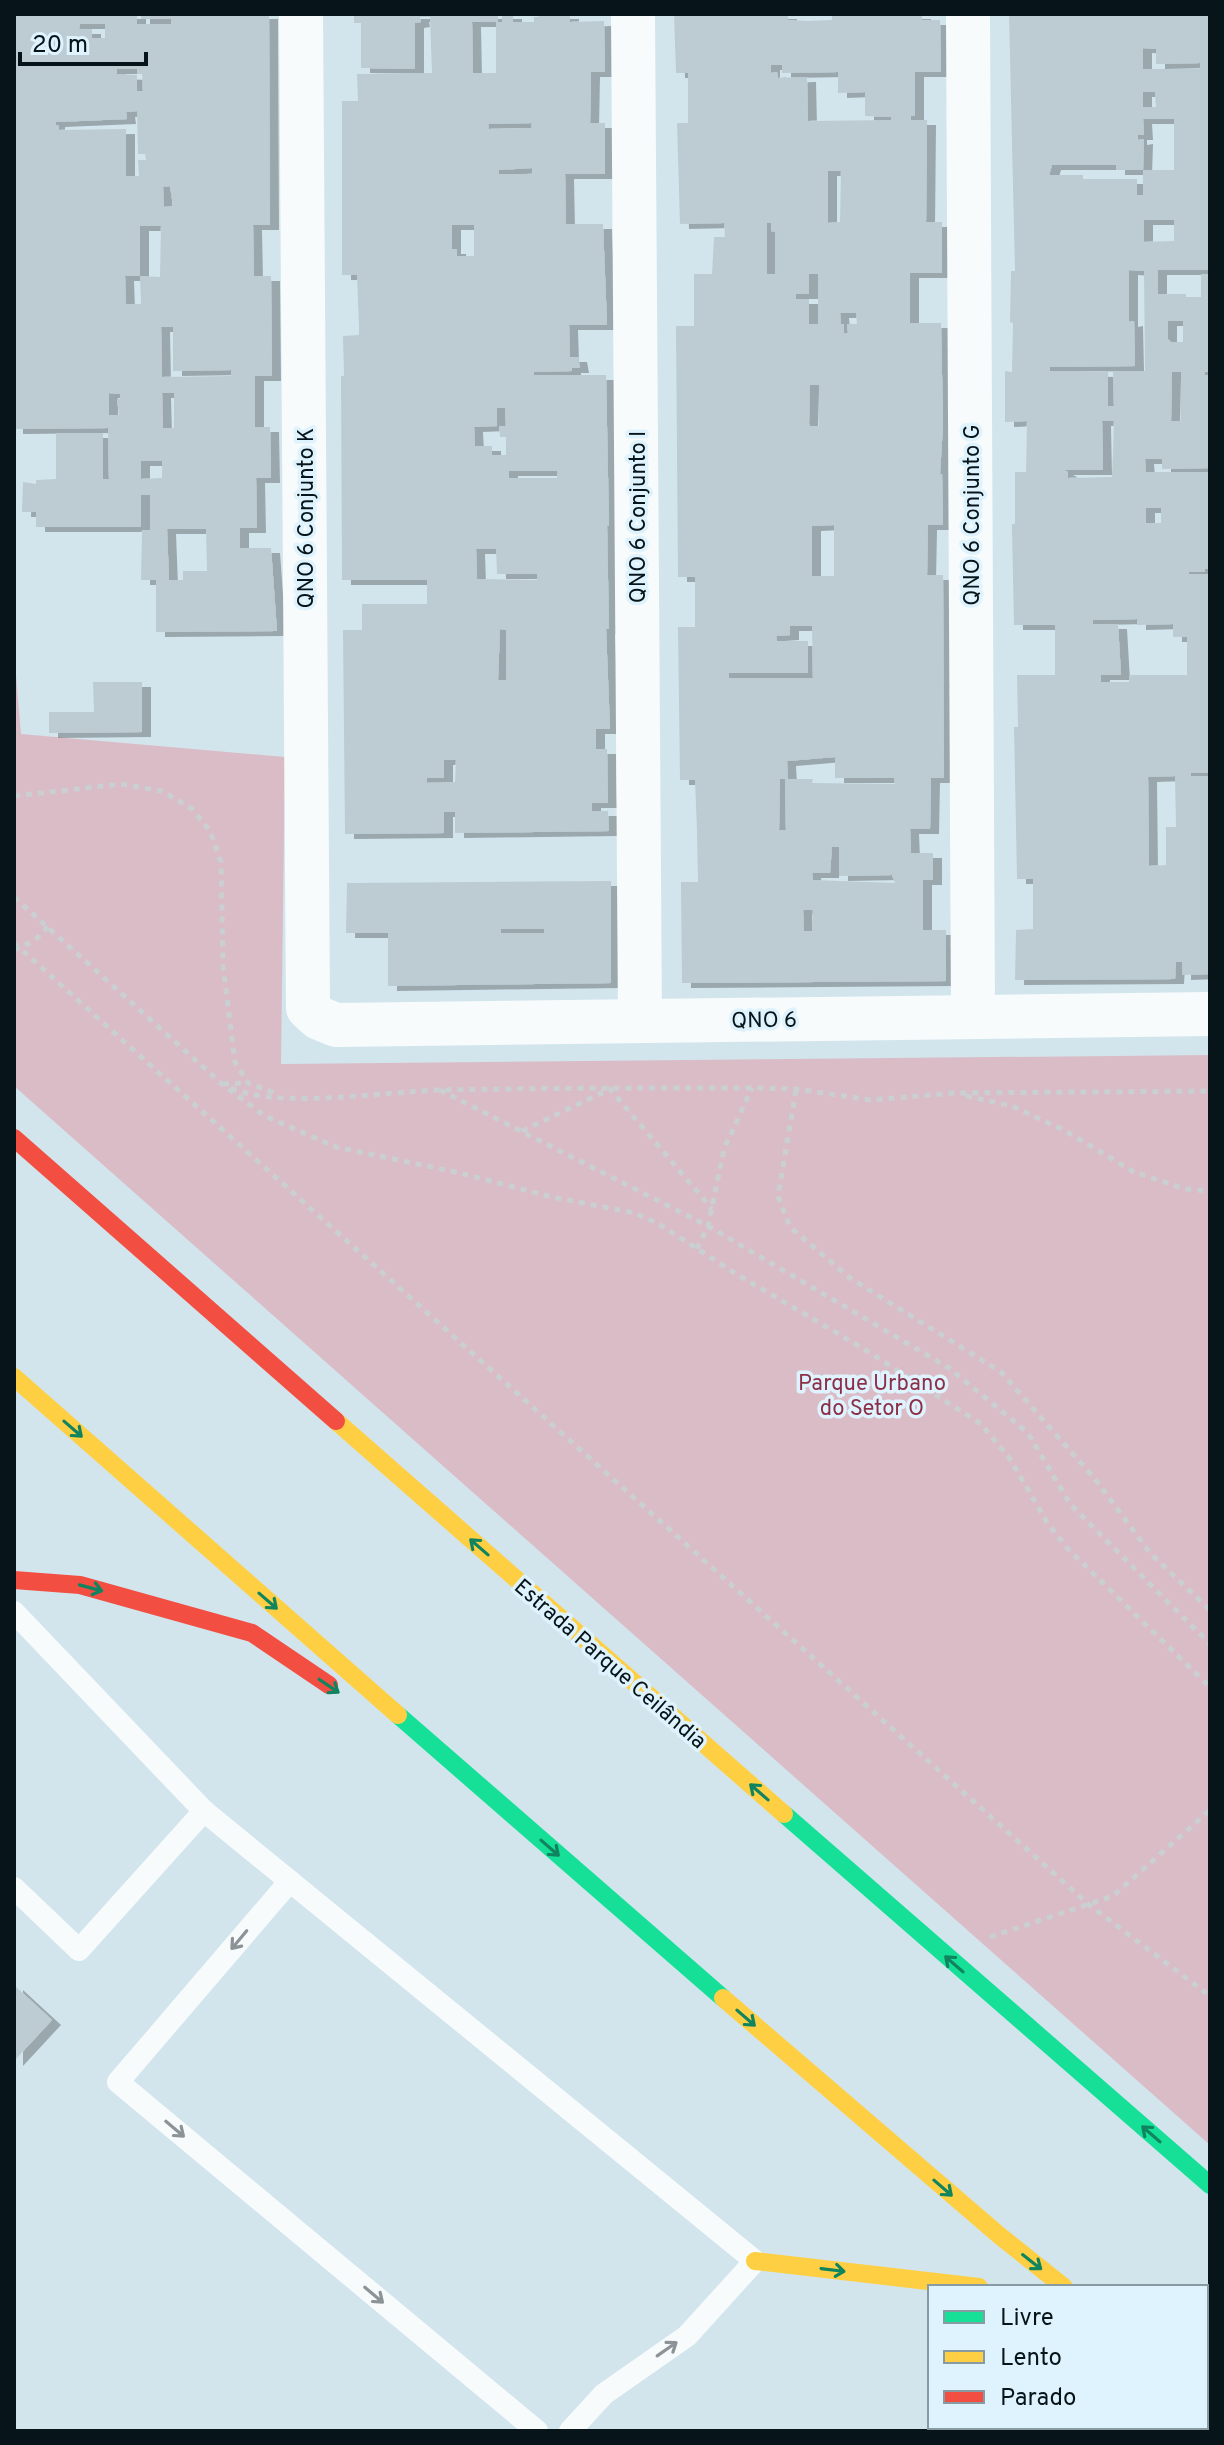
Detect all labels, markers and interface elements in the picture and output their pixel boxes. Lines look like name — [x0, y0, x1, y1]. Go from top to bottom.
scale bar — [20, 16, 146, 66]
text: 20 m — [32, 31, 88, 61]
street label: QNO 6 Conjunto G — [960, 424, 987, 606]
street label: QNO 6 Conjunto K — [294, 428, 321, 608]
street label: QNO 6 Conjunto I — [626, 431, 653, 603]
street label: QNO 6 — [731, 1007, 797, 1036]
park label: Parque Urbano do Setor O — [798, 1371, 946, 1423]
one-way arrow — [62, 1420, 82, 1438]
one-way arrow — [470, 1538, 490, 1556]
street label: Estrada Parque Ceilândia — [508, 1574, 711, 1756]
one-way arrow — [78, 1582, 104, 1597]
one-way arrow — [257, 1591, 277, 1609]
one-way arrow — [317, 1678, 339, 1694]
one-way arrow — [749, 1783, 769, 1801]
one-way arrow — [539, 1838, 559, 1856]
one-way arrow — [231, 1929, 249, 1950]
one-way arrow — [945, 1955, 965, 1973]
one-way arrow — [736, 2008, 756, 2026]
one-way arrow — [164, 2120, 184, 2138]
one-way arrow — [1141, 2125, 1162, 2143]
one-way arrow — [933, 2178, 953, 2196]
one-way arrow — [1021, 2253, 1042, 2270]
one-way arrow — [819, 2262, 845, 2277]
legend — [928, 2285, 1208, 2429]
one-way arrow — [363, 2286, 384, 2304]
text: Livre — [1000, 2304, 1054, 2334]
one-way arrow — [656, 2341, 678, 2357]
text: Lento — [1000, 2344, 1062, 2374]
text: Parado — [1000, 2384, 1076, 2414]

